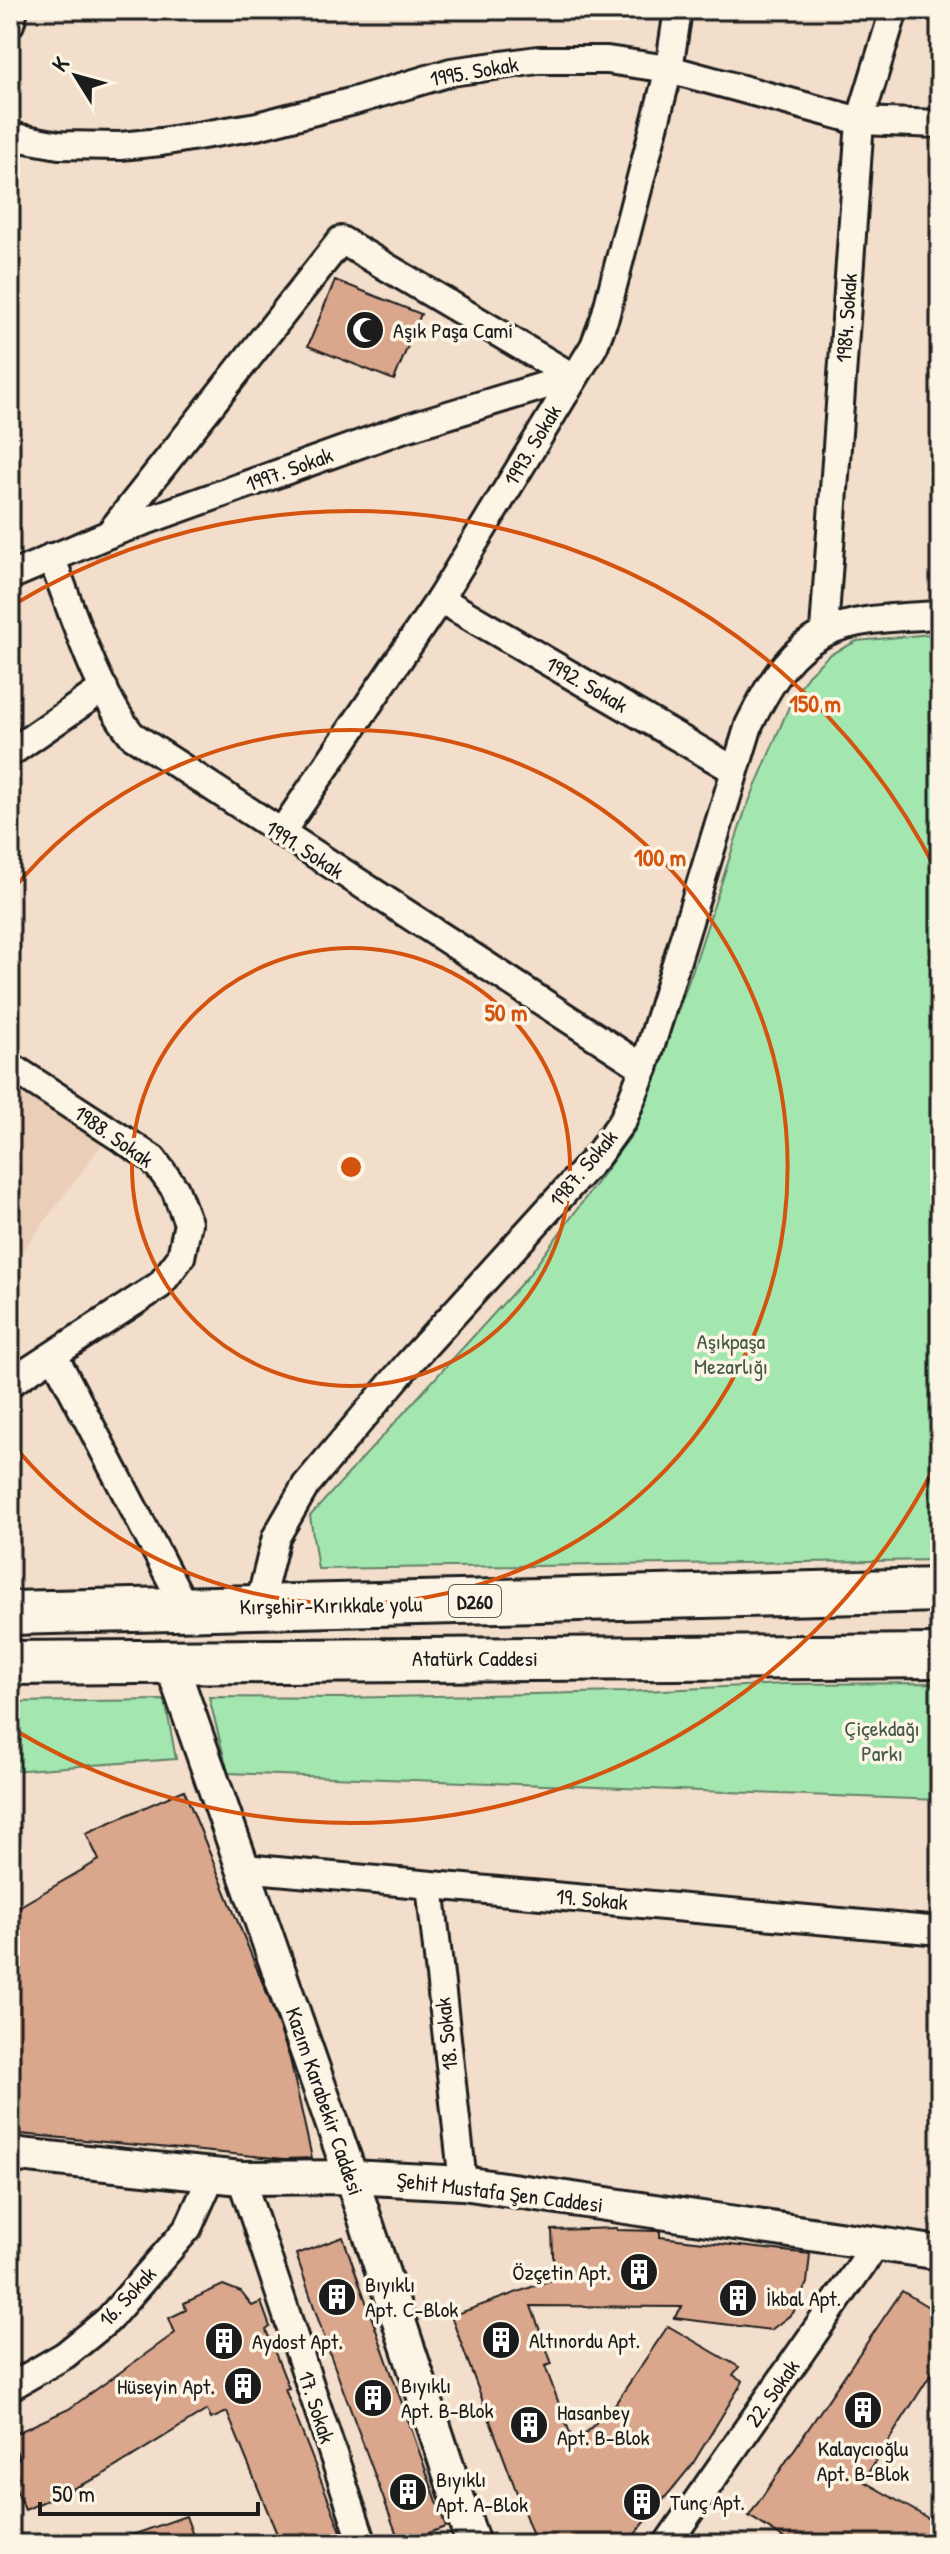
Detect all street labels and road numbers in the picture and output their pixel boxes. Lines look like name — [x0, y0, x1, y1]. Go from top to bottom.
street label: 1995. Sokak — [428, 48, 520, 94]
street label: 1984. Sokak — [828, 272, 864, 364]
street label: 1993. Sokak — [496, 399, 568, 491]
street label: 1997. Sokak — [241, 439, 337, 499]
street label: 1992. Sokak — [541, 648, 633, 720]
street label: 1991. Sokak — [260, 813, 350, 885]
street label: 1988. Sokak — [68, 1098, 160, 1174]
street label: 1987. Sokak — [542, 1123, 624, 1213]
road number: D260 — [449, 1585, 501, 1617]
street label: Kırşehir-Kırıkkale yolu — [239, 1588, 423, 1622]
street label: Atatürk Caddesi — [412, 1643, 538, 1673]
street label: 19. Sokak — [555, 1881, 629, 1917]
street label: 18. Sokak — [427, 1996, 465, 2072]
street label: Kazım Karabekir Caddesi — [279, 2003, 371, 2199]
street label: Şehit Mustafa Şen Caddesi — [395, 2164, 605, 2220]
street label: 16. Sokak — [91, 2259, 163, 2333]
street label: 22. Sokak — [738, 2353, 806, 2433]
street label: 17. Sokak — [291, 2367, 343, 2447]

